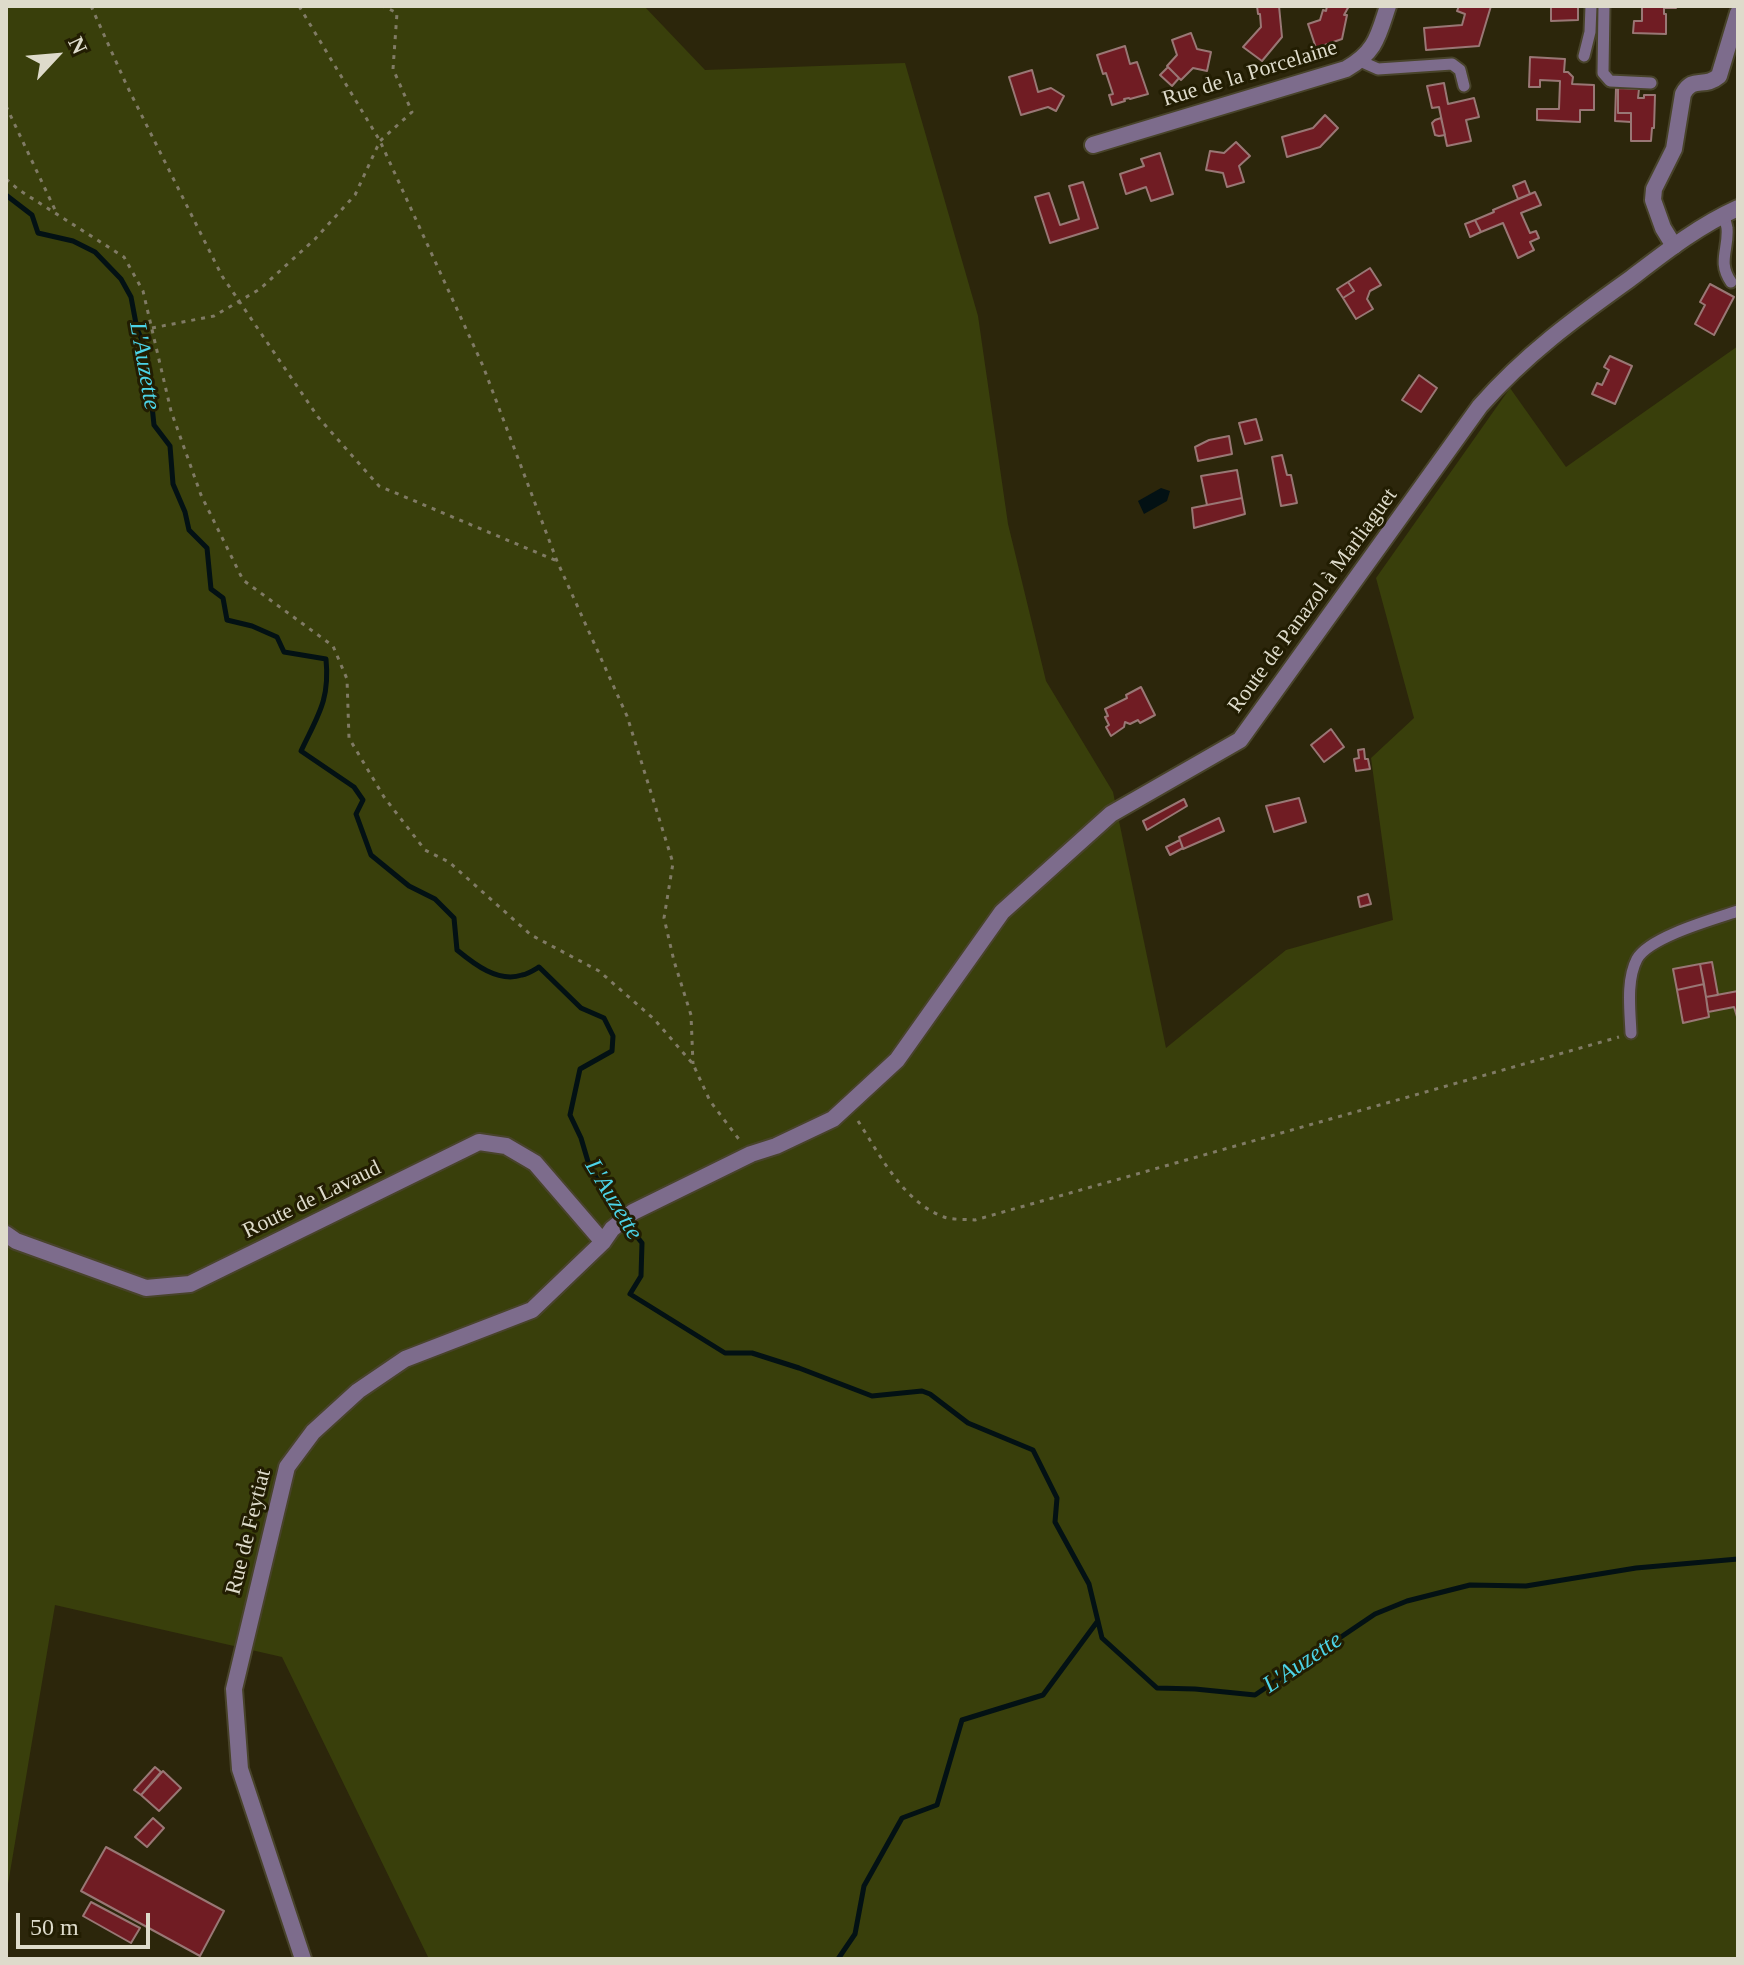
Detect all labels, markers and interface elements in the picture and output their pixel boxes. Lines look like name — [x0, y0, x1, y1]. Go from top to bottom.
north arrow — [16, 16, 96, 96]
text: N — [63, 33, 93, 58]
street label: Rue de la Porcelaine — [1159, 35, 1341, 113]
water label: L'Auzette — [122, 320, 166, 412]
street label: Route de Panazol à Marliaguet — [1223, 484, 1403, 718]
water label: L'Auzette — [578, 1154, 648, 1246]
street label: Route de Lavaud — [239, 1155, 385, 1245]
street label: Rue de Feytiat — [221, 1467, 277, 1597]
water label: L'Auzette — [1258, 1626, 1348, 1700]
scale bar — [20, 1897, 154, 1947]
text: 50 m — [30, 1914, 79, 1940]

